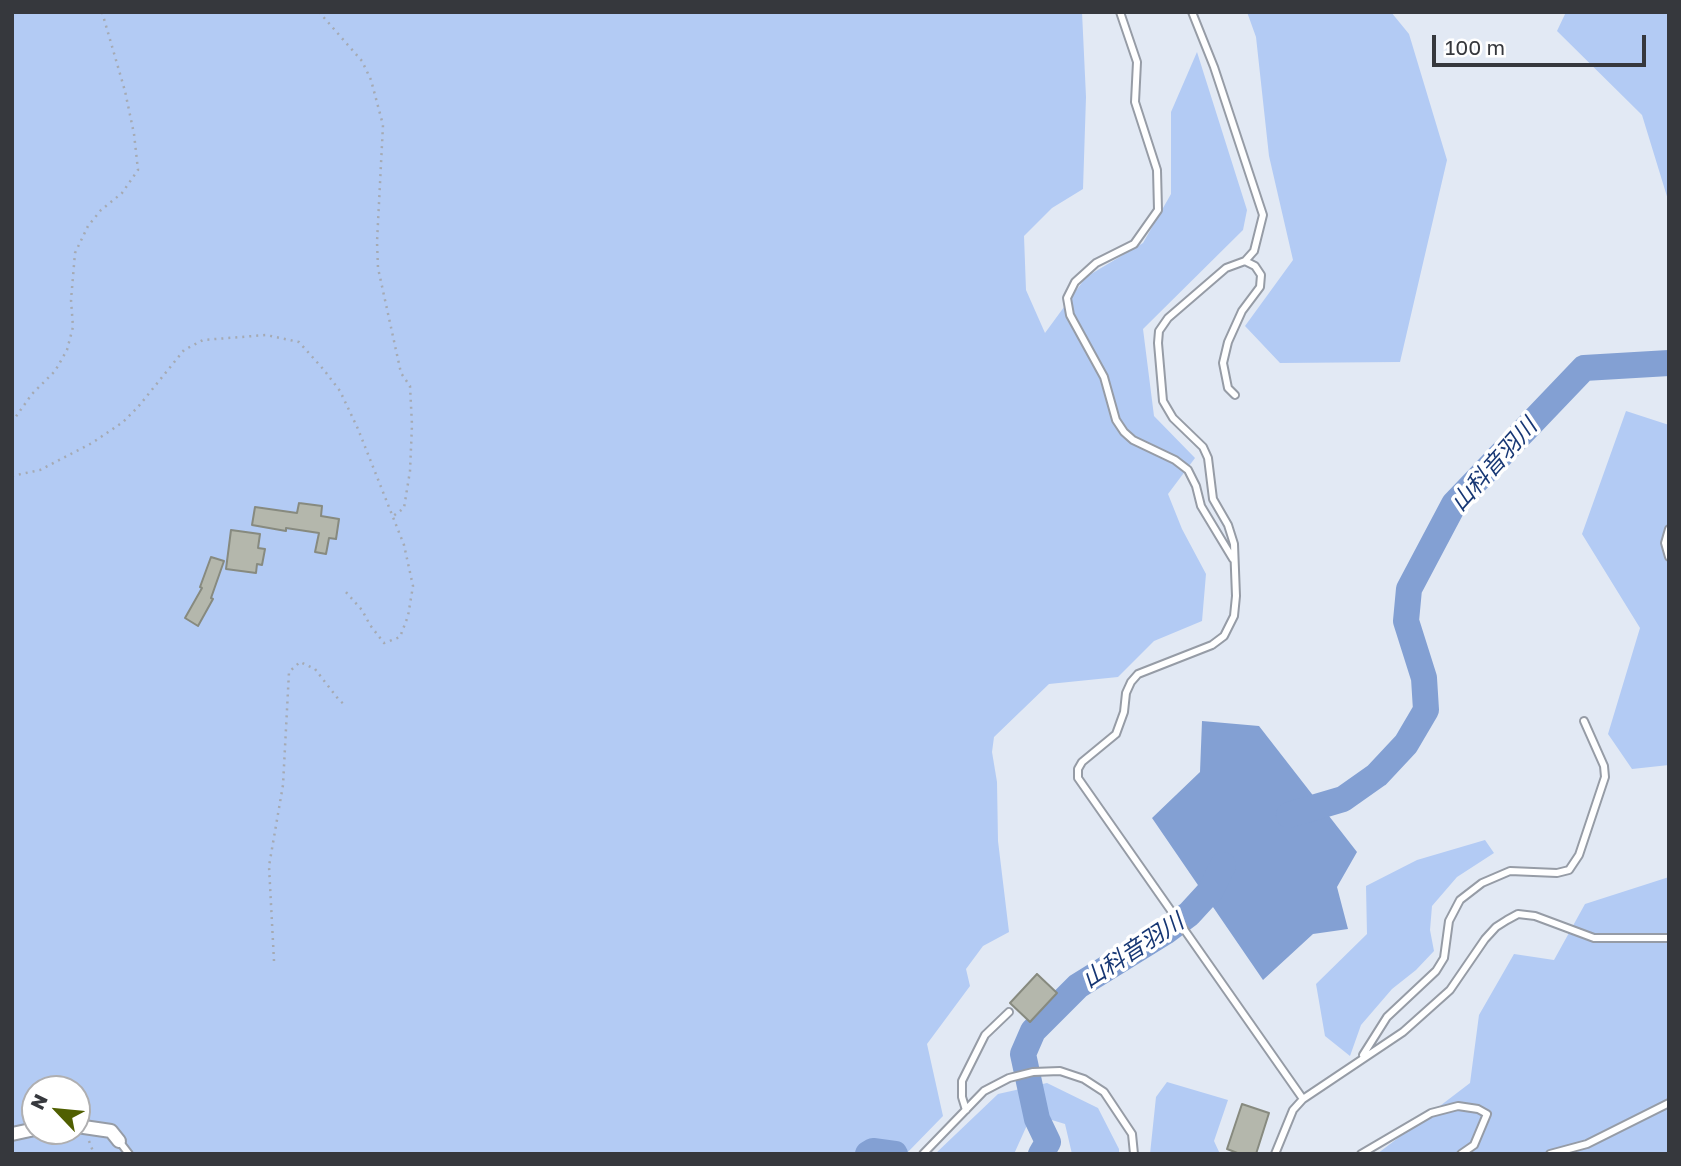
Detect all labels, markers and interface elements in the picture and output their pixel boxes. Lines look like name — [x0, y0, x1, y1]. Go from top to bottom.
scale bar — [1436, 21, 1650, 65]
text: 100 m — [1445, 34, 1505, 60]
water label: 山科音羽川 — [1445, 413, 1543, 517]
water label: 山科音羽川 — [1077, 908, 1189, 994]
north arrow — [21, 1075, 91, 1145]
text: N — [25, 1090, 52, 1113]

